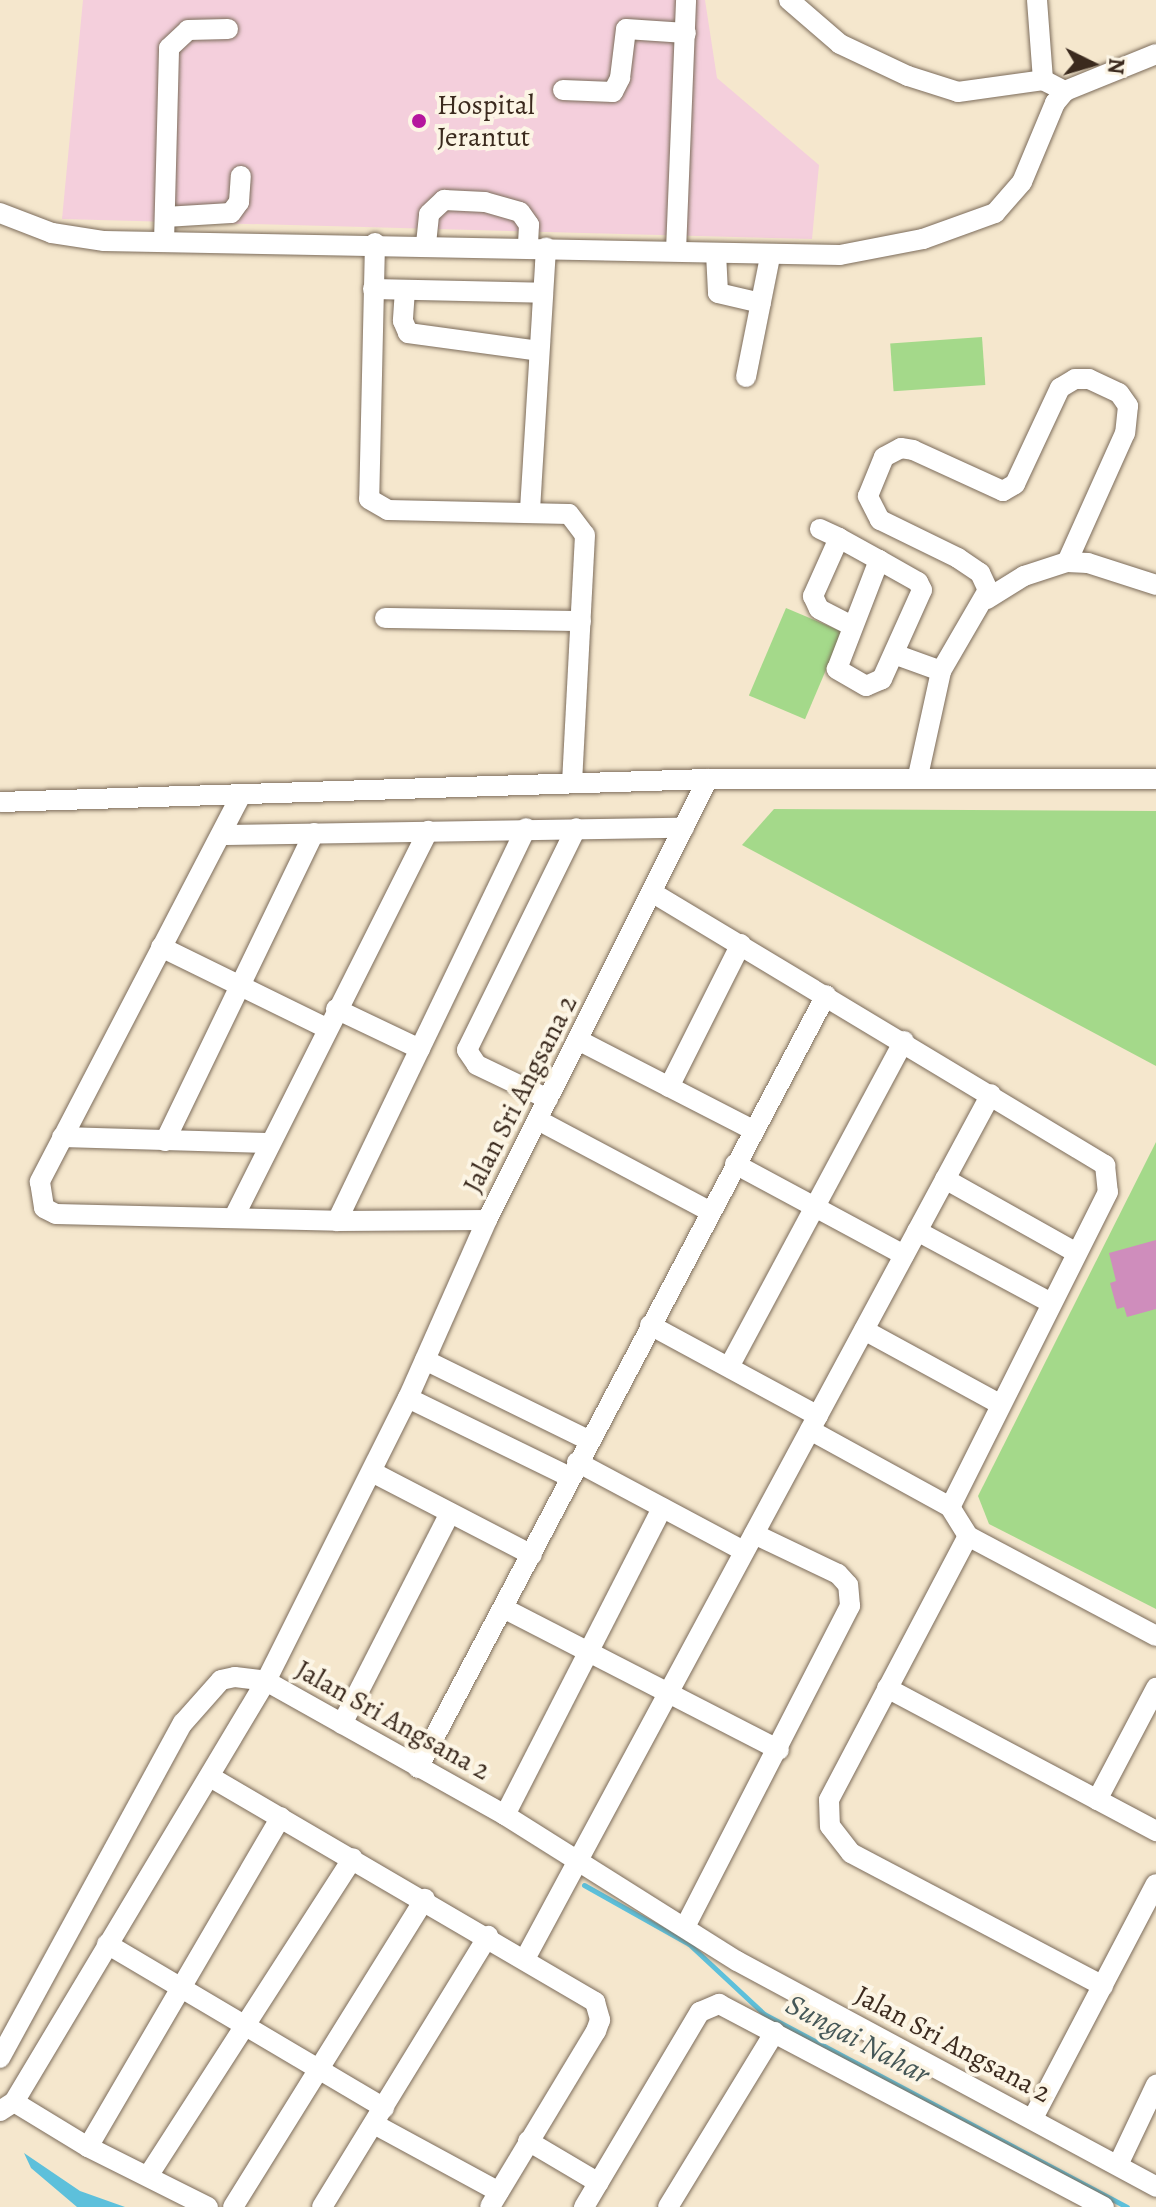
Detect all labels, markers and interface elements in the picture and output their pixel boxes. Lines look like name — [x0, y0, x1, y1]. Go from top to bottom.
north arrow — [1052, 24, 1132, 104]
text: N — [1100, 57, 1132, 75]
place label: Hospital Jerantut — [437, 88, 535, 154]
marker: Hospital Jerantut — [408, 110, 430, 132]
street label: Jalan Sri Angsana 2 — [456, 989, 584, 1199]
street label: Jalan Sri Angsana 2 — [290, 1653, 496, 1787]
street label: Jalan Sri Angsana 2 — [849, 1978, 1057, 2110]
water label: Sungai Nahar — [780, 1986, 936, 2092]

